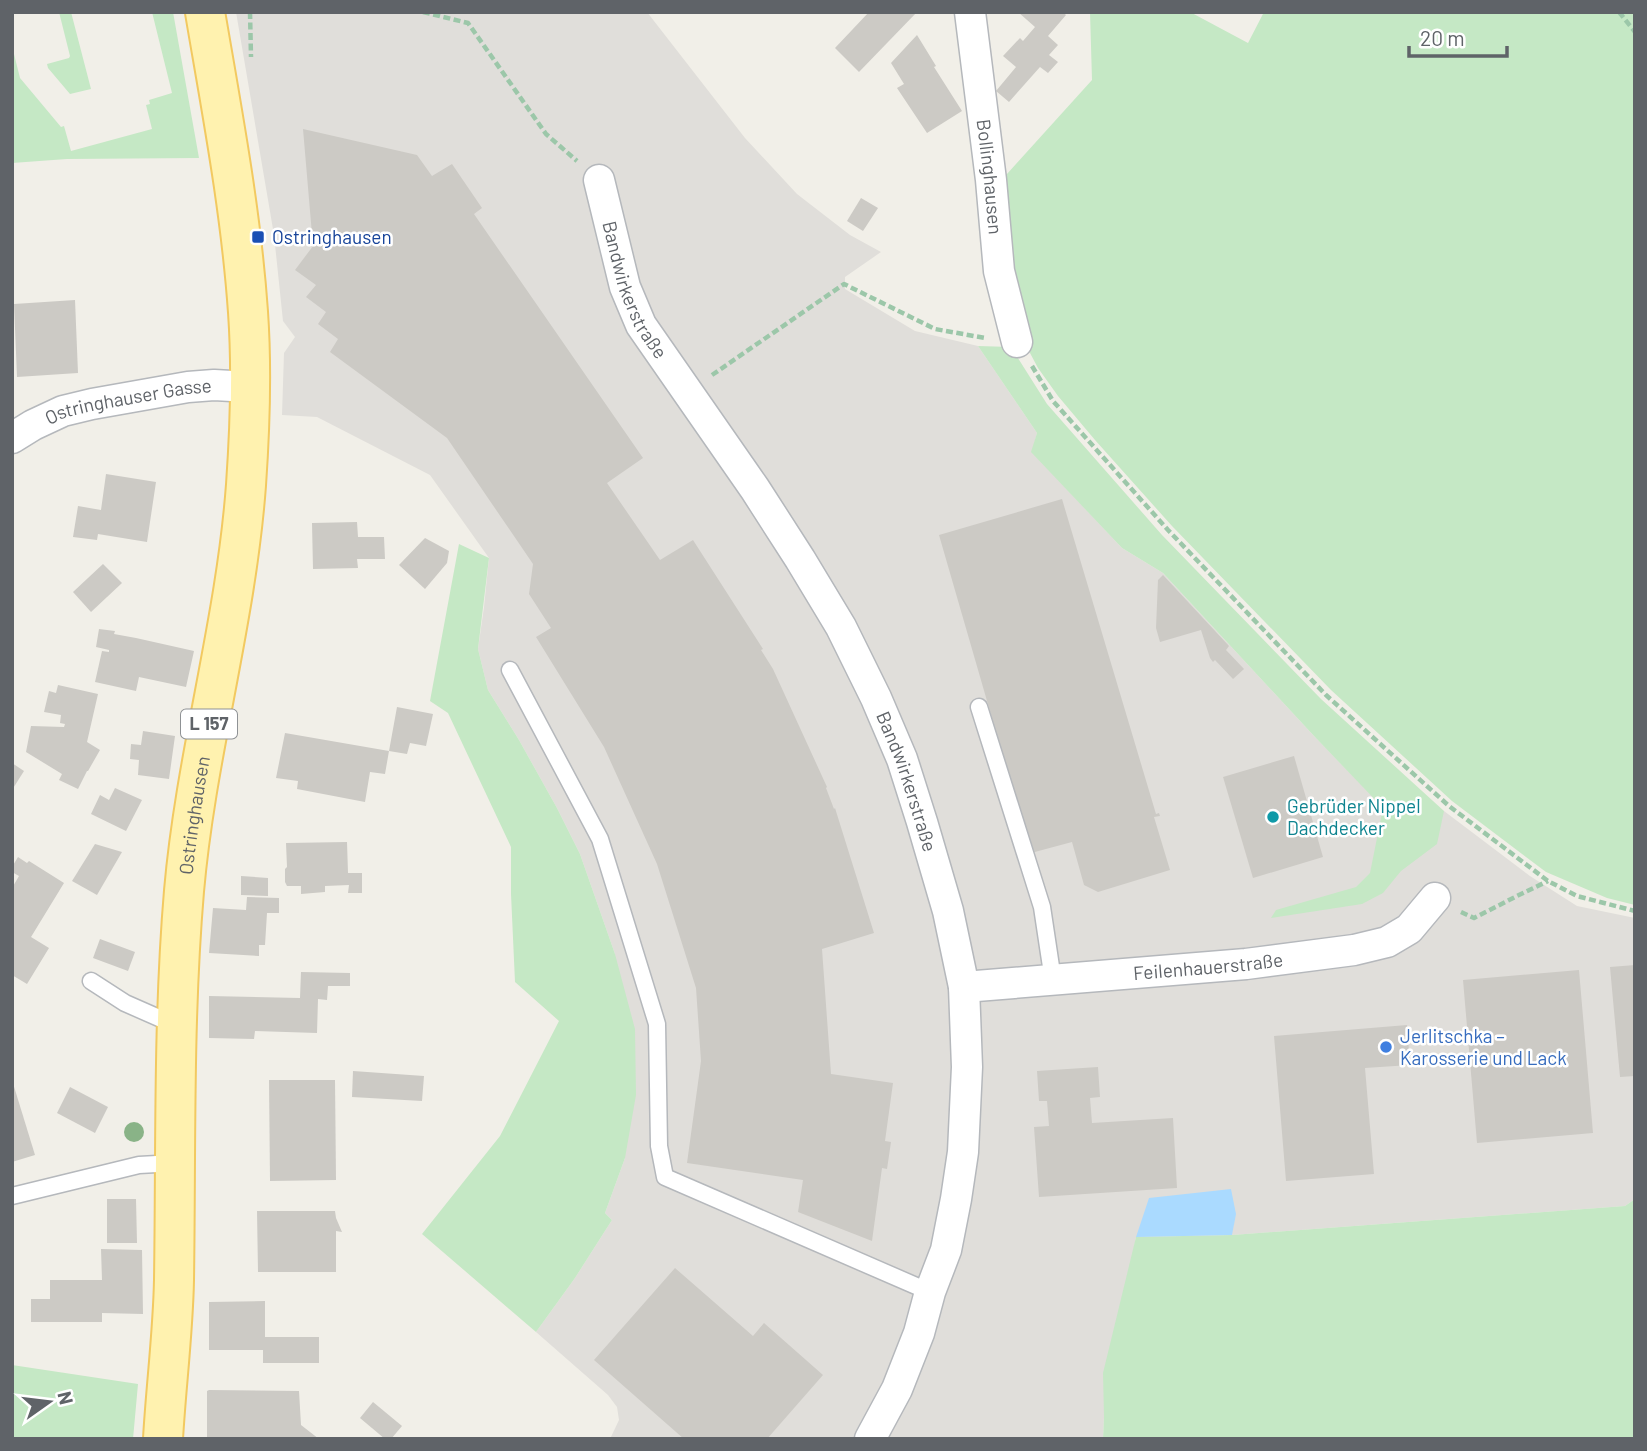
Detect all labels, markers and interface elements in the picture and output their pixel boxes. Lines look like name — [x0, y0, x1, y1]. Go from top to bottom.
scale bar — [1409, 14, 1507, 58]
text: 20 m — [1420, 25, 1465, 50]
street label: Bollinghausen — [972, 118, 1008, 235]
street label: Bandwirkerstraße — [598, 218, 673, 363]
place label: Ostringhausen — [272, 225, 392, 248]
marker: Ostringhausen — [250, 229, 266, 245]
street label: Ostringhauser Gasse — [41, 373, 212, 429]
street label: Bandwirkerstraße — [872, 708, 942, 854]
road number: L 157 — [181, 710, 237, 738]
street label: Ostringhausen — [174, 754, 214, 876]
place label: Gebrüder Nippel Dachdecker — [1287, 794, 1421, 839]
marker: Gebrüder Nippel Dachdecker — [1265, 809, 1281, 825]
street label: Feilenhauerstraße — [1132, 947, 1284, 984]
place label: Jerlitschka – Karosserie und Lack — [1400, 1024, 1567, 1069]
marker: Jerlitschka – Karosserie und Lack — [1378, 1039, 1394, 1055]
north arrow — [14, 1367, 84, 1437]
text: N — [53, 1389, 79, 1407]

